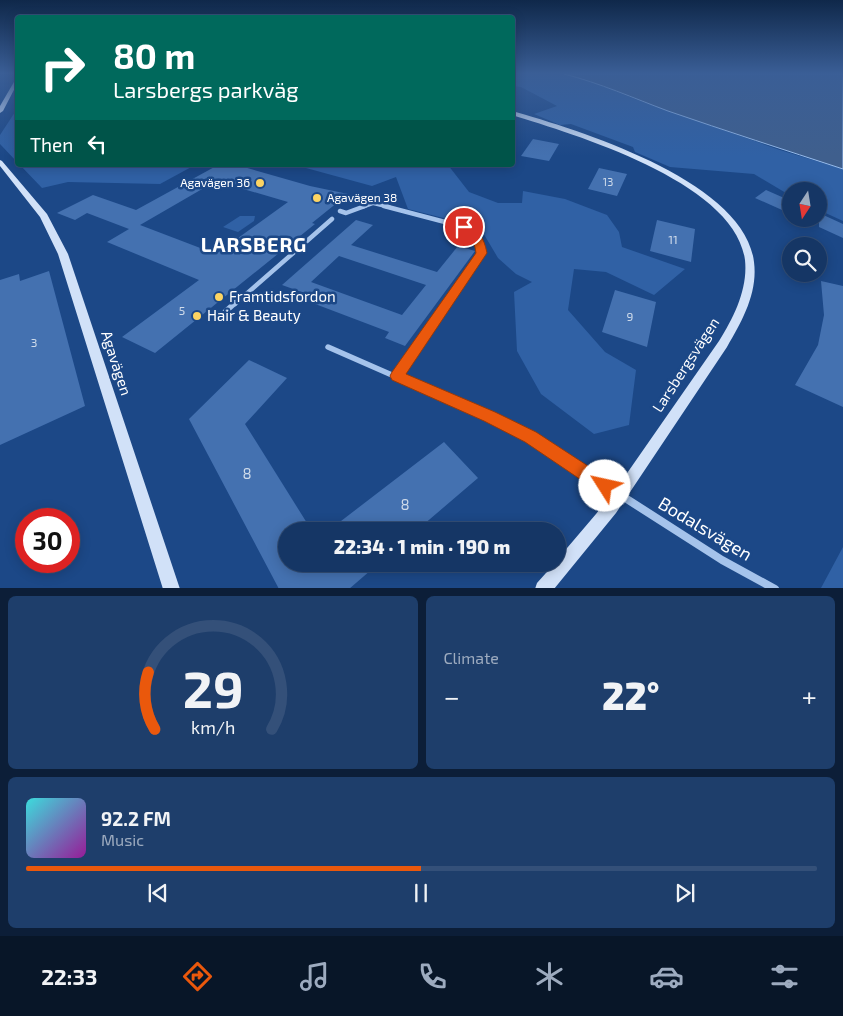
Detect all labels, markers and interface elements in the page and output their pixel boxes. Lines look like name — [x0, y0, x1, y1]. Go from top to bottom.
text: 80 m — [113, 34, 195, 76]
icon: right — [30, 35, 95, 100]
text: Larsbergs parkväg — [113, 76, 299, 102]
icon: left — [83, 130, 111, 158]
text: Then — [30, 133, 73, 156]
place label: Agavägen 36 — [180, 175, 250, 189]
house number: 13 — [603, 175, 613, 188]
marker: Agavägen 36 — [254, 177, 266, 189]
north arrow — [782, 182, 828, 228]
map controls — [782, 182, 827, 282]
place label: Agavägen 38 — [327, 190, 397, 204]
marker: Agavägen 38 — [311, 192, 323, 204]
pin — [443, 206, 485, 248]
icon: arrive — [450, 213, 478, 241]
district label: LARSBERG — [201, 232, 307, 256]
house number: 11 — [668, 232, 678, 246]
button: search — [782, 237, 827, 282]
place label: Framtidsfordon — [229, 287, 336, 305]
marker: Framtidsfordon — [213, 291, 225, 303]
house number: 5 — [179, 303, 185, 317]
place label: Hair & Beauty — [207, 306, 301, 324]
house number: 9 — [627, 309, 634, 323]
marker: Hair & Beauty — [191, 310, 203, 322]
street label: Larsbergsvägen — [648, 314, 722, 415]
street label: Agavägen — [98, 328, 136, 397]
house number: 3 — [31, 335, 37, 349]
position arrow — [578, 459, 630, 511]
house number: 8 — [242, 464, 252, 482]
street label: Bodalsvägen — [655, 492, 756, 565]
house number: 8 — [400, 495, 410, 513]
speed limit sign: 30 — [15, 508, 80, 573]
text: 22:34 · 1 min · 190 m — [334, 535, 510, 558]
text: Climate — [444, 648, 499, 667]
text: 29 — [182, 656, 243, 718]
text: 22° — [602, 672, 660, 718]
text: − — [444, 679, 460, 713]
text: + — [802, 679, 817, 713]
text: km/h — [191, 716, 235, 738]
text: 92.2 FM — [101, 807, 171, 830]
text: Music — [101, 830, 144, 849]
icon: previous — [144, 879, 172, 907]
icon: pause — [407, 879, 435, 907]
icon: next — [671, 879, 699, 907]
icon: directions — [180, 959, 215, 994]
icon: music — [297, 959, 332, 994]
icon: phone — [415, 959, 450, 994]
icon: climate — [532, 959, 567, 994]
icon: car — [649, 959, 684, 994]
icon: filters — [767, 959, 802, 994]
text: 22:33 — [41, 963, 97, 989]

